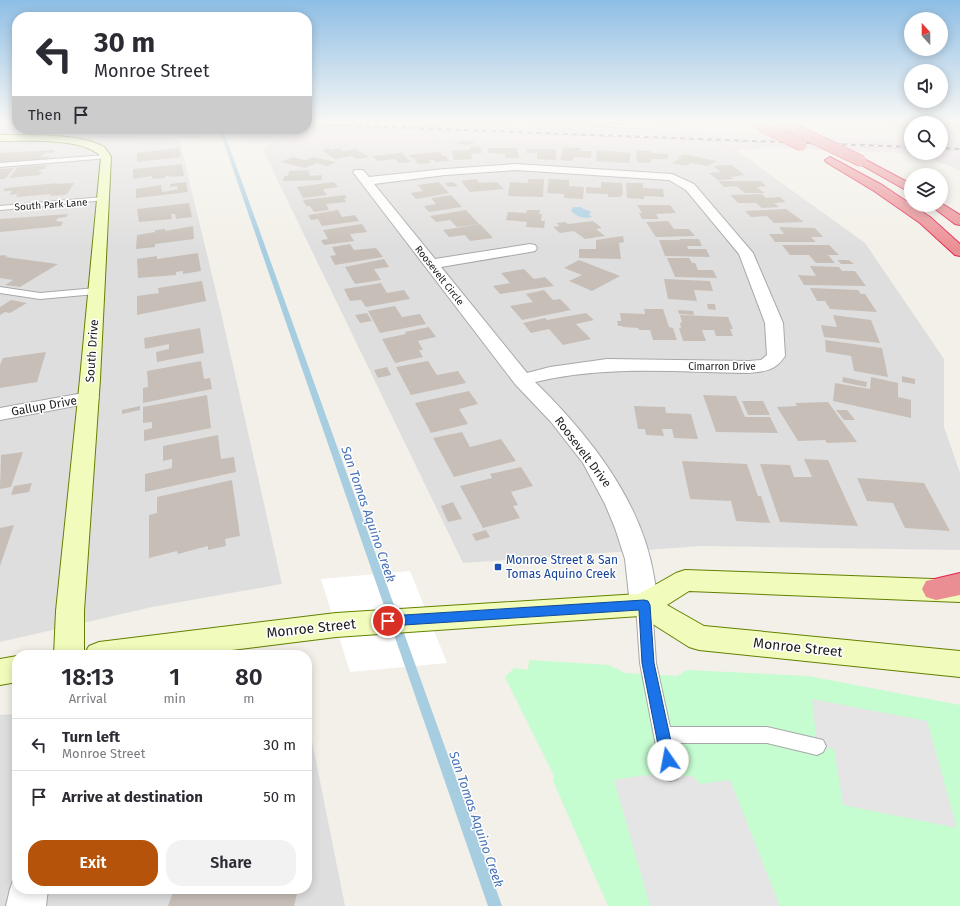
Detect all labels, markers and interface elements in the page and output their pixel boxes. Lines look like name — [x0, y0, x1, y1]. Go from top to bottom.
north arrow — [904, 12, 948, 56]
map controls — [904, 12, 948, 212]
text: 30 m — [94, 26, 155, 59]
icon: left — [28, 28, 80, 80]
text: Monroe Street — [94, 60, 209, 82]
button: sound — [904, 64, 948, 108]
icon: arrive — [70, 104, 92, 126]
text: Then — [28, 106, 62, 124]
button: search — [904, 116, 948, 160]
button: layers — [904, 168, 948, 212]
street label: South Park Lane — [14, 196, 88, 214]
street label: Roosevelt Circle — [412, 243, 466, 308]
street label: South Drive — [83, 319, 101, 383]
street label: Cimarron Drive — [688, 361, 756, 373]
street label: Gallup Drive — [10, 393, 78, 419]
street label: Roosevelt Drive — [552, 414, 614, 490]
water label: San Tomas Aquino Creek — [338, 443, 399, 584]
place label: Monroe Street & San Tomas Aquino Creek — [506, 553, 618, 581]
marker: Monroe Street & San Tomas Aquino Creek — [493, 562, 503, 572]
pin — [371, 604, 405, 638]
icon: arrive — [377, 610, 399, 632]
street label: Monroe Street — [266, 615, 358, 642]
street label: Monroe Street — [752, 634, 844, 661]
text: 18:13 — [61, 663, 114, 691]
text: 1 — [169, 663, 180, 691]
text: 80 — [235, 663, 263, 691]
text: Arrival — [69, 691, 107, 706]
text: min — [163, 691, 186, 706]
text: m — [243, 691, 254, 706]
text: Turn left — [62, 728, 120, 746]
icon: left — [28, 734, 50, 756]
text: 30 m — [263, 736, 296, 754]
position arrow — [647, 739, 689, 781]
text: Monroe Street — [62, 746, 145, 761]
water label: San Tomas Aquino Creek — [446, 748, 507, 889]
icon: arrive — [28, 786, 50, 808]
text: Arrive at destination — [62, 788, 203, 806]
text: 50 m — [263, 788, 296, 806]
button: Exit — [28, 840, 158, 886]
button: Share — [166, 840, 296, 886]

